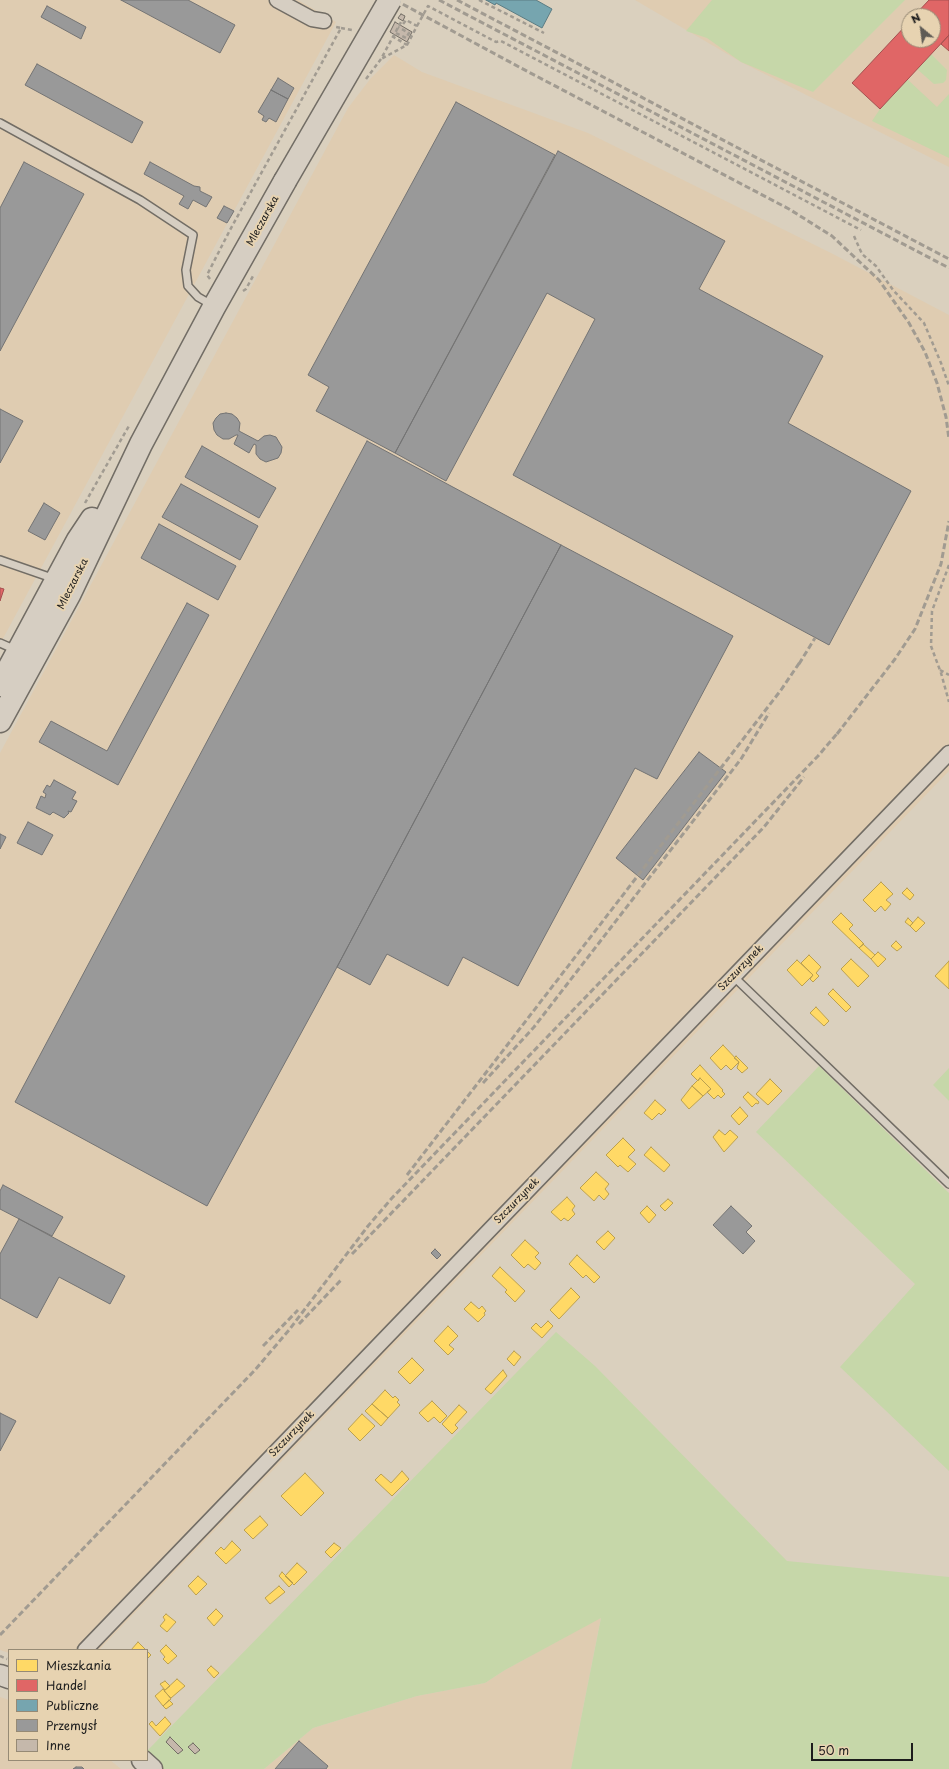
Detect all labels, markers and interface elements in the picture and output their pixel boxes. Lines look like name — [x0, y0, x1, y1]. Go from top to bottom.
north arrow — [901, 8, 941, 48]
text: N — [907, 8, 923, 27]
street label: Mleczarska — [244, 194, 282, 248]
street label: Mleczarska — [55, 557, 91, 611]
street label: Szczurzynek — [716, 942, 766, 994]
street label: Szczurzynek — [492, 1175, 542, 1227]
street label: Szczurzynek — [267, 1408, 317, 1460]
legend — [8, 1649, 148, 1761]
text: Mieszkania — [46, 1656, 111, 1674]
text: Handel — [46, 1676, 86, 1694]
text: Publiczne — [46, 1696, 99, 1714]
text: Przemysł — [46, 1716, 97, 1734]
scale bar — [813, 1735, 915, 1761]
text: Inne — [46, 1736, 71, 1754]
text: 50 m — [818, 1741, 849, 1759]

